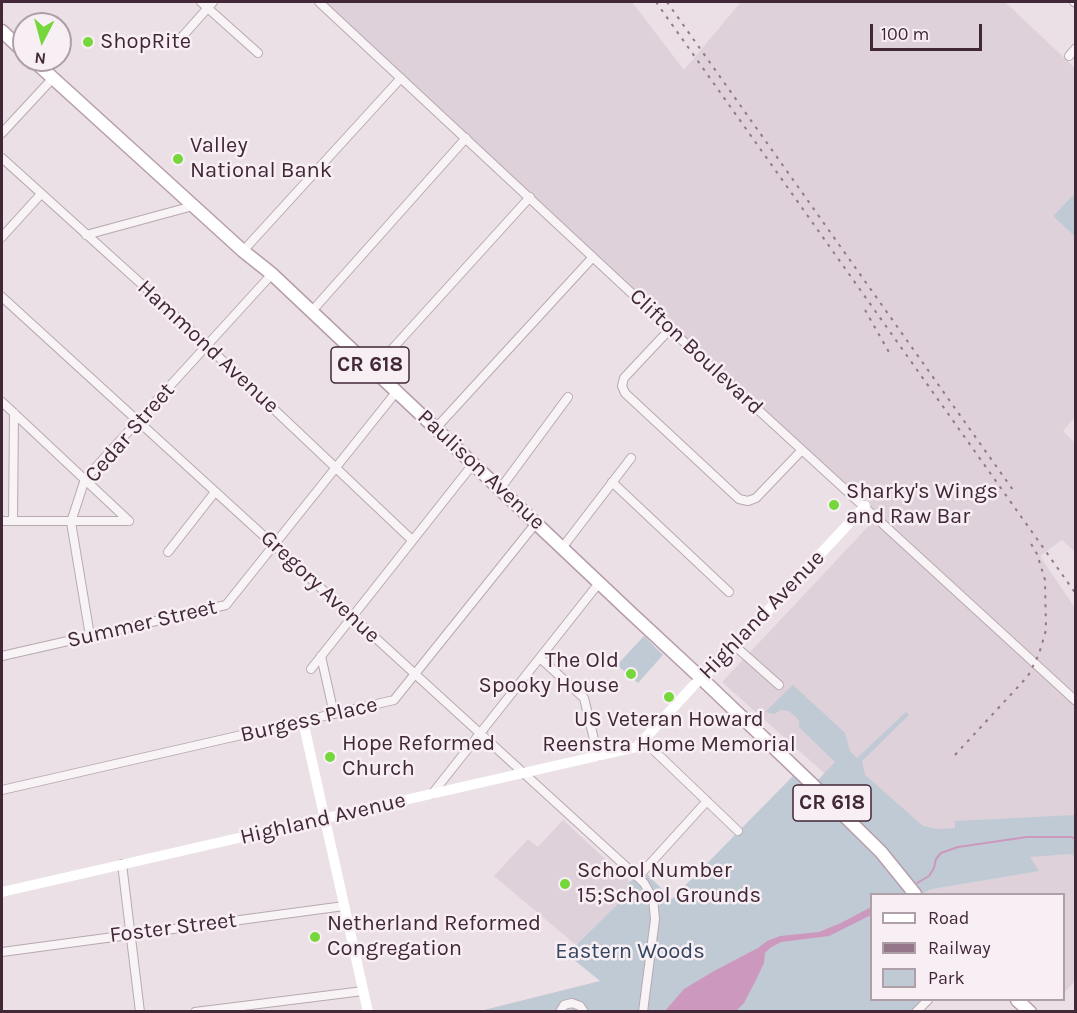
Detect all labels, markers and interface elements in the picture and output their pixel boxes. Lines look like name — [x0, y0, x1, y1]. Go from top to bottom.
north arrow — [12, 12, 72, 72]
scale bar — [873, 12, 986, 50]
text: 100 m — [881, 23, 929, 45]
place label: ShopRite — [100, 29, 191, 55]
marker: ShopRite — [81, 35, 95, 49]
text: N — [34, 48, 47, 68]
place label: Valley National Bank — [190, 133, 332, 184]
marker: Valley National Bank — [171, 152, 185, 166]
street label: Hammond Avenue — [132, 275, 284, 419]
street label: Clifton Boulevard — [624, 283, 768, 421]
road number: CR 618 — [331, 347, 409, 383]
street label: Cedar Street — [80, 378, 180, 488]
street label: Paulison Avenue — [412, 404, 550, 536]
place label: Sharky's Wings and Raw Bar — [846, 479, 998, 530]
marker: Sharky's Wings and Raw Bar — [827, 498, 841, 512]
street label: Gregory Avenue — [255, 525, 385, 649]
street label: Highland Avenue — [694, 545, 830, 685]
street label: Summer Street — [65, 594, 219, 654]
place label: The Old Spooky House — [478, 648, 619, 700]
marker: The Old Spooky House — [624, 667, 638, 681]
marker: US Veteran Howard Reenstra Home Memorial — [662, 690, 676, 704]
street label: Burgess Place — [238, 691, 380, 749]
place label: US Veteran Howard Reenstra Home Memorial — [542, 707, 796, 758]
place label: Hope Reformed Church — [342, 731, 495, 782]
marker: Hope Reformed Church — [323, 750, 337, 764]
road number: CR 618 — [793, 785, 871, 821]
street label: Highland Avenue — [238, 787, 408, 851]
place label: School Number 15;School Grounds — [577, 858, 761, 909]
marker: School Number 15;School Grounds — [558, 877, 572, 891]
legend — [870, 893, 1065, 1001]
street label: Foster Street — [108, 907, 238, 949]
text: Road — [928, 907, 969, 929]
place label: Netherland Reformed Congregation — [327, 911, 541, 962]
marker: Netherland Reformed Congregation — [308, 930, 322, 944]
text: Railway — [928, 937, 991, 959]
park label: Eastern Woods — [555, 939, 705, 965]
text: Park — [928, 967, 965, 989]

